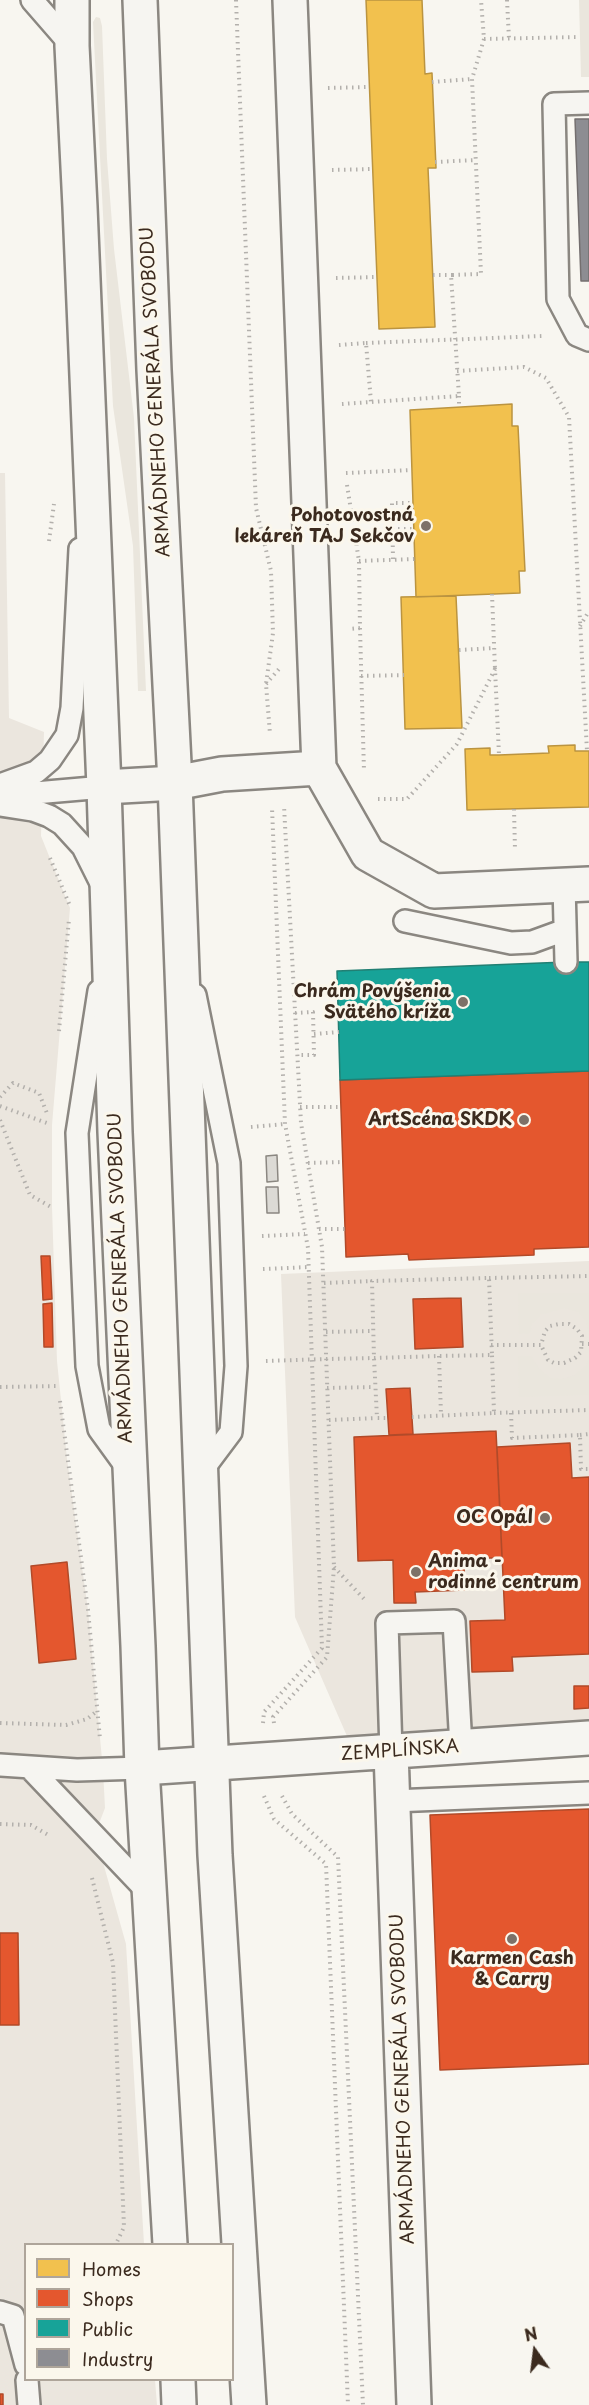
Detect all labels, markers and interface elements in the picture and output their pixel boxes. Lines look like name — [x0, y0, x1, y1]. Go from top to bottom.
street label: ARMÁDNEHO GENERÁLA SVOBODU — [137, 226, 175, 558]
place label: Pohotovostná lekáreň TAJ Sekčov — [235, 505, 414, 548]
marker: Pohotovostná lekáreň TAJ Sekčov — [419, 519, 433, 533]
place label: Chrám Povýšenia Svätého kríža — [294, 981, 451, 1024]
marker: Chrám Povýšenia Svätého kríža — [456, 995, 470, 1009]
place label: ArtScéna SKDK — [368, 1109, 512, 1131]
street label: ARMÁDNEHO GENERÁLA SVOBODU — [104, 1112, 138, 1444]
marker: ArtScéna SKDK — [517, 1113, 531, 1127]
place label: OC Opál — [456, 1507, 533, 1529]
marker: OC Opál — [538, 1511, 552, 1525]
place label: Anima - rodinné centrum — [428, 1551, 579, 1594]
marker: Anima - rodinné centrum — [409, 1565, 423, 1579]
street label: ZEMPLÍNSKA — [340, 1736, 460, 1766]
street label: ARMÁDNEHO GENERÁLA SVOBODU — [386, 1913, 420, 2245]
marker: Karmen Cash & Carry — [505, 1932, 519, 1946]
place label: Karmen Cash & Carry — [450, 1948, 574, 1990]
legend — [24, 2243, 234, 2381]
text: Homes — [82, 2255, 140, 2282]
text: Shops — [82, 2285, 133, 2312]
text: Public — [82, 2315, 133, 2342]
text: N — [522, 2320, 540, 2347]
north arrow — [505, 2321, 565, 2381]
text: Industry — [82, 2345, 153, 2372]

